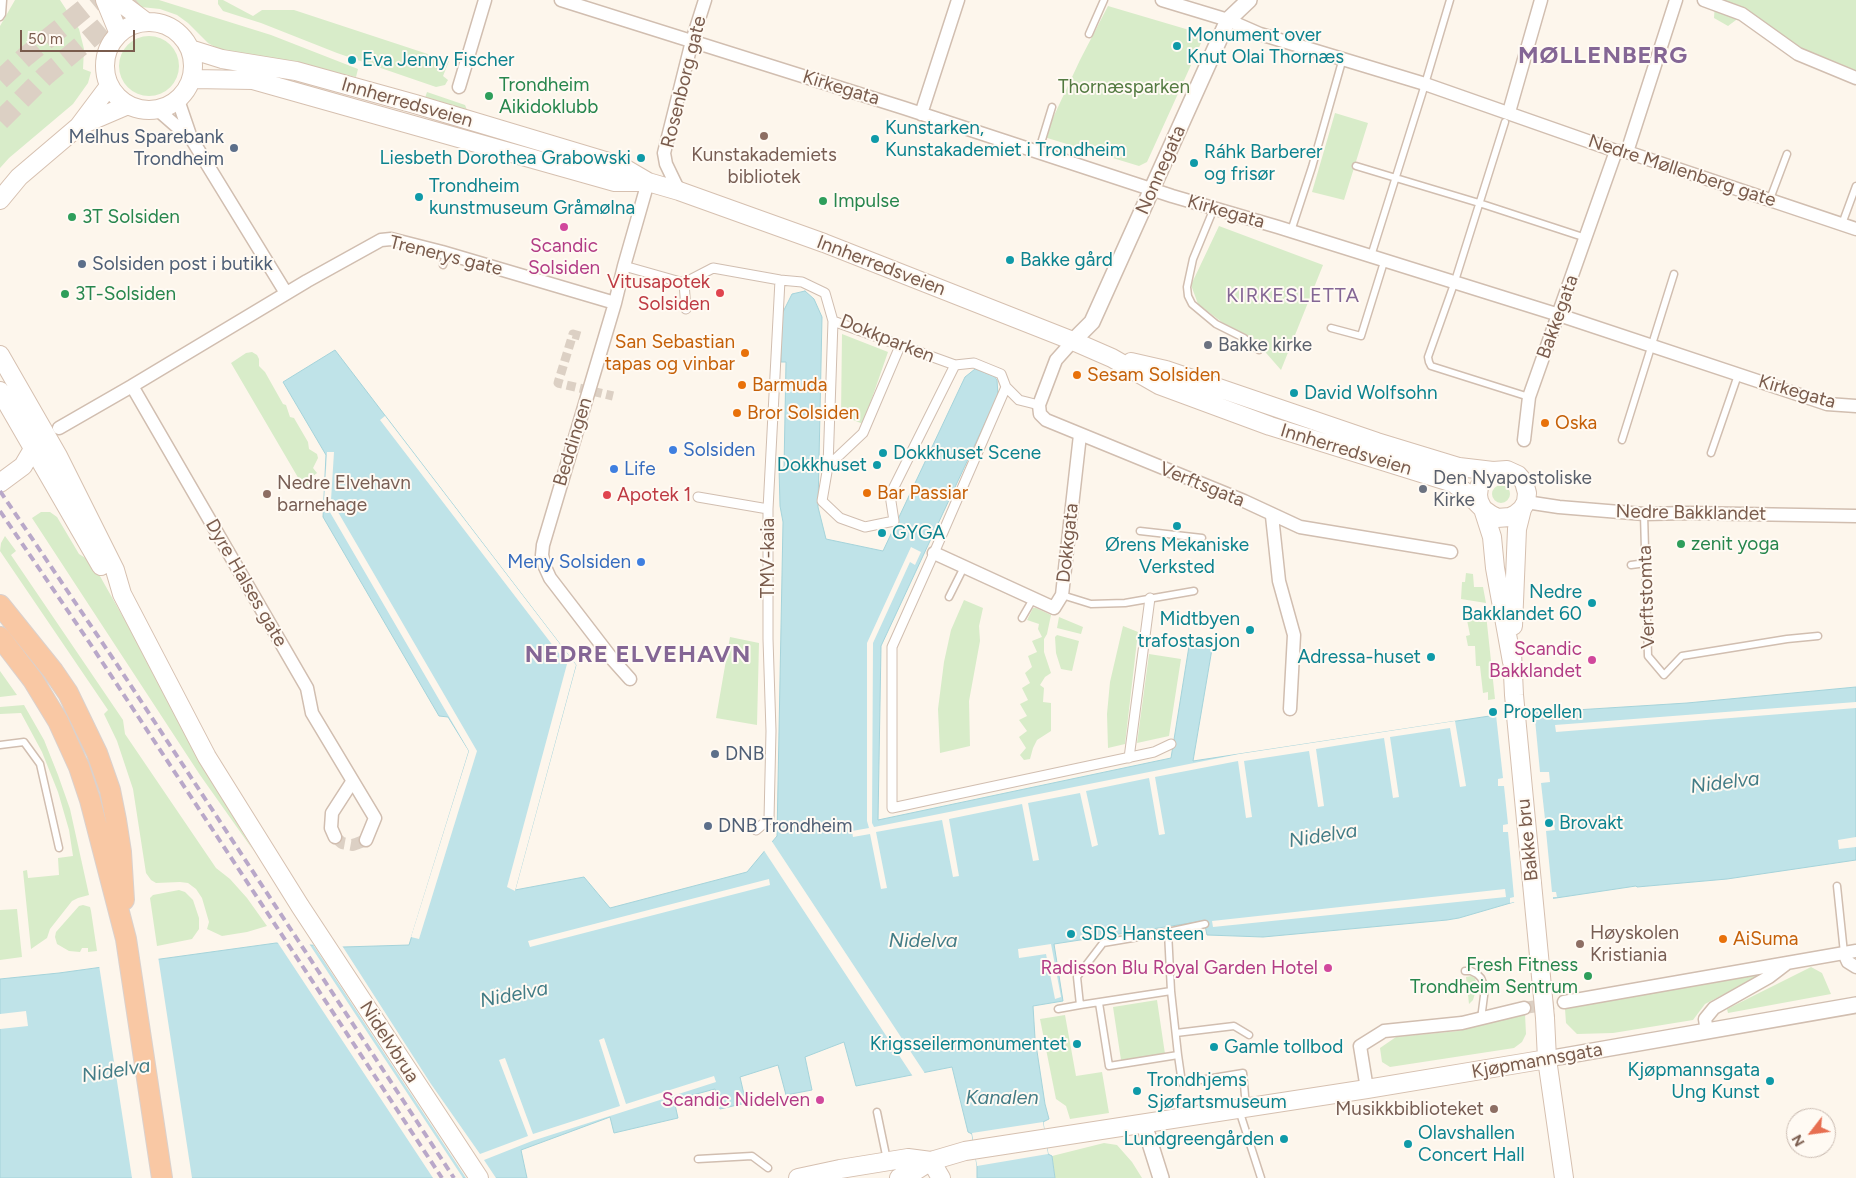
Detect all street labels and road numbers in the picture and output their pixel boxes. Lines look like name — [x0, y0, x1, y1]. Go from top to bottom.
street label: Rosenborg gate — [657, 13, 711, 151]
street label: Kirkegata — [800, 65, 882, 111]
street label: Innherredsveien — [339, 73, 475, 133]
street label: Nonnegata — [1131, 122, 1191, 218]
street label: Nedre Møllenberg gate — [1585, 130, 1779, 212]
street label: Kirkegata — [1185, 190, 1267, 234]
street label: Trenerys gate — [387, 231, 505, 281]
street label: Innherredsveien — [813, 231, 949, 301]
street label: Bakkegata — [1532, 272, 1584, 362]
street label: Dokkparken — [836, 310, 938, 368]
street label: Kirkegata — [1756, 370, 1838, 414]
street label: Beddingen — [549, 395, 597, 489]
street label: Innherredsveien — [1278, 419, 1414, 481]
street label: Verftsgata — [1156, 458, 1248, 512]
street label: Nedre Bakklandet — [1616, 500, 1766, 526]
street label: Dokkgata — [1052, 502, 1084, 584]
street label: Dyre Halses gate — [200, 515, 292, 651]
street label: TMV-kaia — [757, 518, 779, 598]
street label: Verftstomta — [1634, 545, 1660, 649]
street label: Bakke bru — [1512, 798, 1544, 882]
street label: Nidelvbrua — [354, 997, 424, 1087]
street label: Kjøpmannsgata — [1470, 1038, 1604, 1084]

